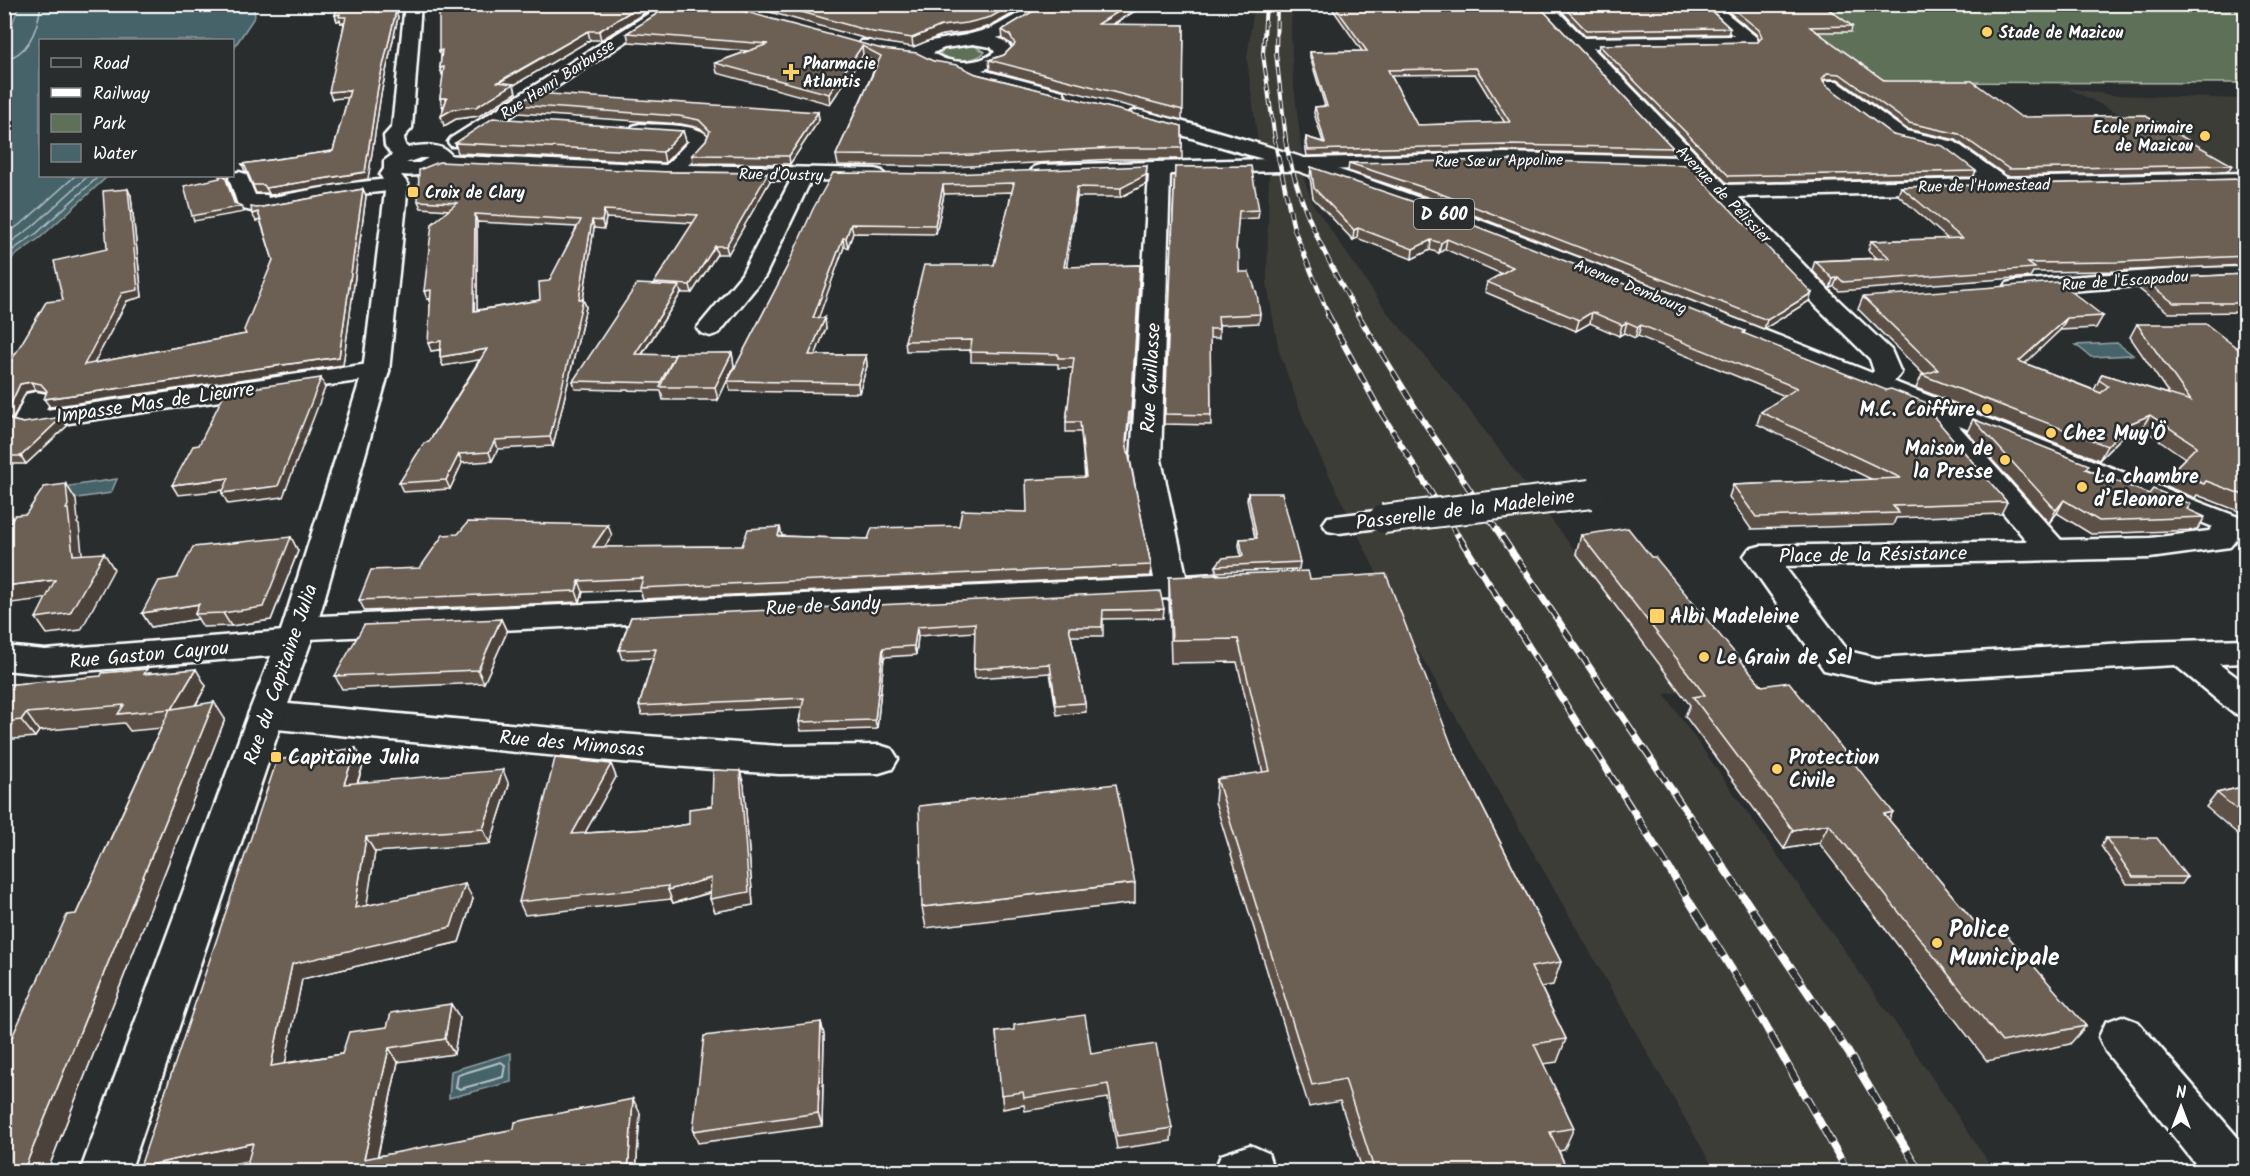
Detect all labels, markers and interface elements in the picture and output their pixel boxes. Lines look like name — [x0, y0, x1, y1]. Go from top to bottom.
place label: Stade de Mazicou — [1999, 21, 2124, 46]
marker: Stade de Mazicou — [1980, 25, 1994, 39]
street label: Rue Henri Barbusse — [495, 34, 620, 127]
legend — [39, 39, 234, 177]
text: Road — [93, 50, 130, 79]
place label: Pharmacie Atlantis — [803, 52, 876, 95]
marker: Pharmacie Atlantis — [784, 65, 798, 79]
text: Railway — [93, 80, 150, 109]
text: Park — [93, 110, 126, 139]
place label: Ecole primaire de Mazicou — [2093, 116, 2193, 159]
marker: Ecole primaire de Mazicou — [2198, 129, 2212, 143]
text: Water — [93, 140, 138, 169]
street label: Avenue de Pélissier — [1669, 140, 1778, 251]
street label: Rue Sœur Appoline — [1434, 148, 1564, 175]
street label: Rue d'Oustry — [739, 162, 824, 189]
street label: Rue de l'Homestead — [1918, 173, 2051, 200]
place label: Croix de Clary — [425, 181, 526, 206]
marker: Croix de Clary — [406, 185, 420, 199]
road number: D 600 — [1414, 199, 1474, 229]
street label: Avenue Dembourg — [1570, 253, 1691, 321]
street label: Rue de l'Escapadou — [2061, 265, 2190, 298]
street label: Rue Guillasse — [1133, 322, 1171, 434]
street label: Impasse Mas de Lieurre — [54, 374, 257, 434]
place label: M.C. Coiffure — [1860, 395, 1975, 427]
marker: M.C. Coiffure — [1980, 402, 1994, 416]
place label: Chez Muy'Ö — [2063, 419, 2166, 451]
marker: Chez Muy'Ö — [2044, 426, 2058, 440]
place label: Maison de la Presse — [1905, 434, 1993, 489]
marker: Maison de la Presse — [1998, 453, 2012, 467]
place label: La chambre d’Eleonore — [2094, 462, 2199, 517]
marker: La chambre d’Eleonore — [2075, 480, 2089, 494]
street label: Passerelle de la Madeleine — [1354, 482, 1577, 540]
street label: Place de la Résistance — [1779, 538, 1967, 574]
street label: Rue du Capitaine Julia — [236, 580, 328, 769]
street label: Rue de Sandy — [765, 588, 882, 626]
place label: Albi Madeleine — [1670, 602, 1799, 634]
marker: Albi Madeleine — [1648, 607, 1666, 625]
street label: Rue Gaston Cayrou — [68, 633, 231, 679]
place label: Le Grain de Sel — [1716, 643, 1853, 675]
marker: Le Grain de Sel — [1697, 650, 1711, 664]
street label: Rue des Mimosas — [498, 723, 646, 767]
place label: Capitaine Julia — [288, 743, 420, 775]
place label: Protection Civile — [1789, 743, 1879, 798]
marker: Capitaine Julia — [269, 750, 283, 764]
marker: Protection Civile — [1770, 762, 1784, 776]
place label: Police Municipale — [1949, 911, 2060, 978]
marker: Police Municipale — [1930, 936, 1944, 950]
north arrow — [2151, 1077, 2211, 1137]
text: N — [2176, 1081, 2186, 1106]

